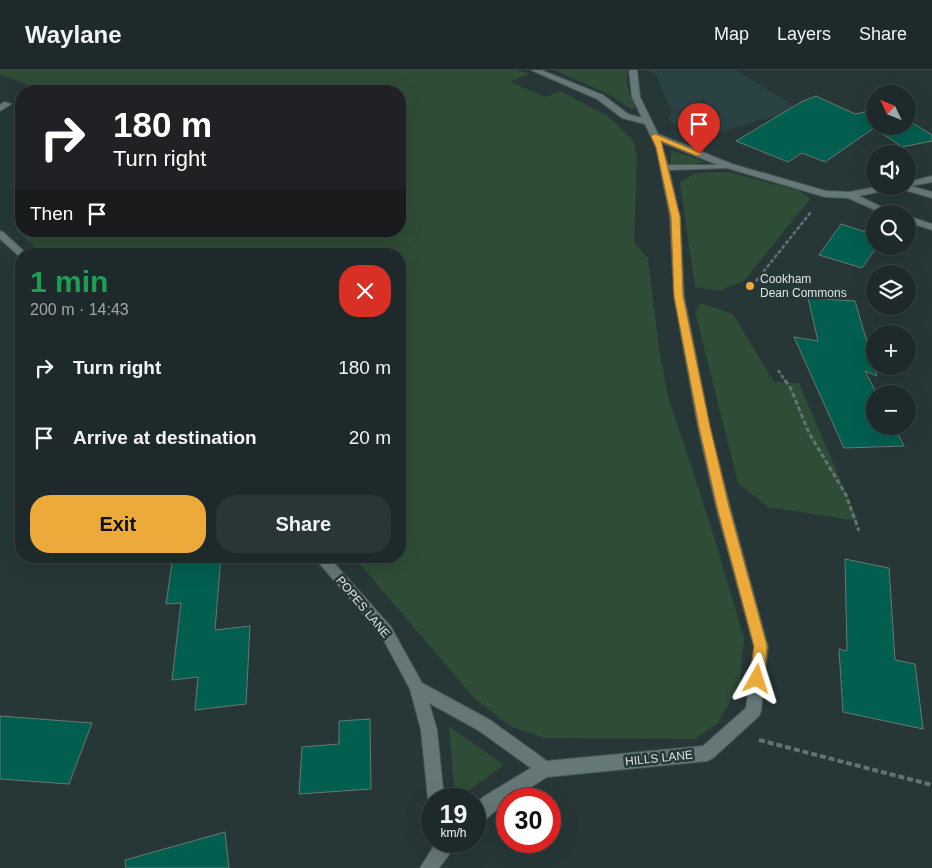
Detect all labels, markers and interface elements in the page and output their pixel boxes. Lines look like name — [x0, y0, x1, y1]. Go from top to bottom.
text: Waylane — [25, 21, 121, 48]
text: Map — [714, 24, 749, 44]
text: Layers — [777, 24, 831, 44]
text: Share — [859, 24, 907, 44]
north arrow — [866, 85, 916, 135]
map controls — [866, 85, 916, 435]
pin — [678, 103, 720, 154]
icon: right — [30, 105, 95, 170]
text: 180 m — [113, 105, 212, 144]
icon: arrive — [685, 110, 713, 138]
button: sound — [866, 145, 916, 195]
text: Turn right — [113, 146, 206, 171]
icon: arrive — [83, 200, 111, 228]
text: Then — [30, 203, 73, 224]
button: search — [866, 205, 916, 255]
text: 1 min — [30, 265, 108, 298]
button: close — [339, 265, 391, 317]
button: layers — [866, 265, 916, 315]
place label: Cookham Dean Commons — [760, 272, 847, 300]
marker: Cookham Dean Commons — [744, 280, 756, 292]
text: 200 m · 14:43 — [30, 301, 129, 318]
button: + — [866, 325, 916, 375]
icon: right — [30, 354, 58, 382]
text: Turn right — [73, 357, 161, 378]
text: 180 m — [338, 357, 391, 378]
button: − — [866, 385, 916, 435]
icon: arrive — [30, 424, 58, 452]
text: Arrive at destination — [73, 427, 257, 448]
text: 20 m — [349, 427, 391, 448]
button: Exit — [30, 495, 206, 553]
button: Share — [216, 495, 391, 553]
street label: POPES LANE — [333, 573, 393, 641]
position arrow — [730, 652, 782, 704]
street label: HILLS LANE — [624, 747, 694, 769]
speed limit sign: 30 — [496, 788, 561, 853]
text: 19 — [440, 800, 467, 828]
text: km/h — [440, 826, 467, 840]

